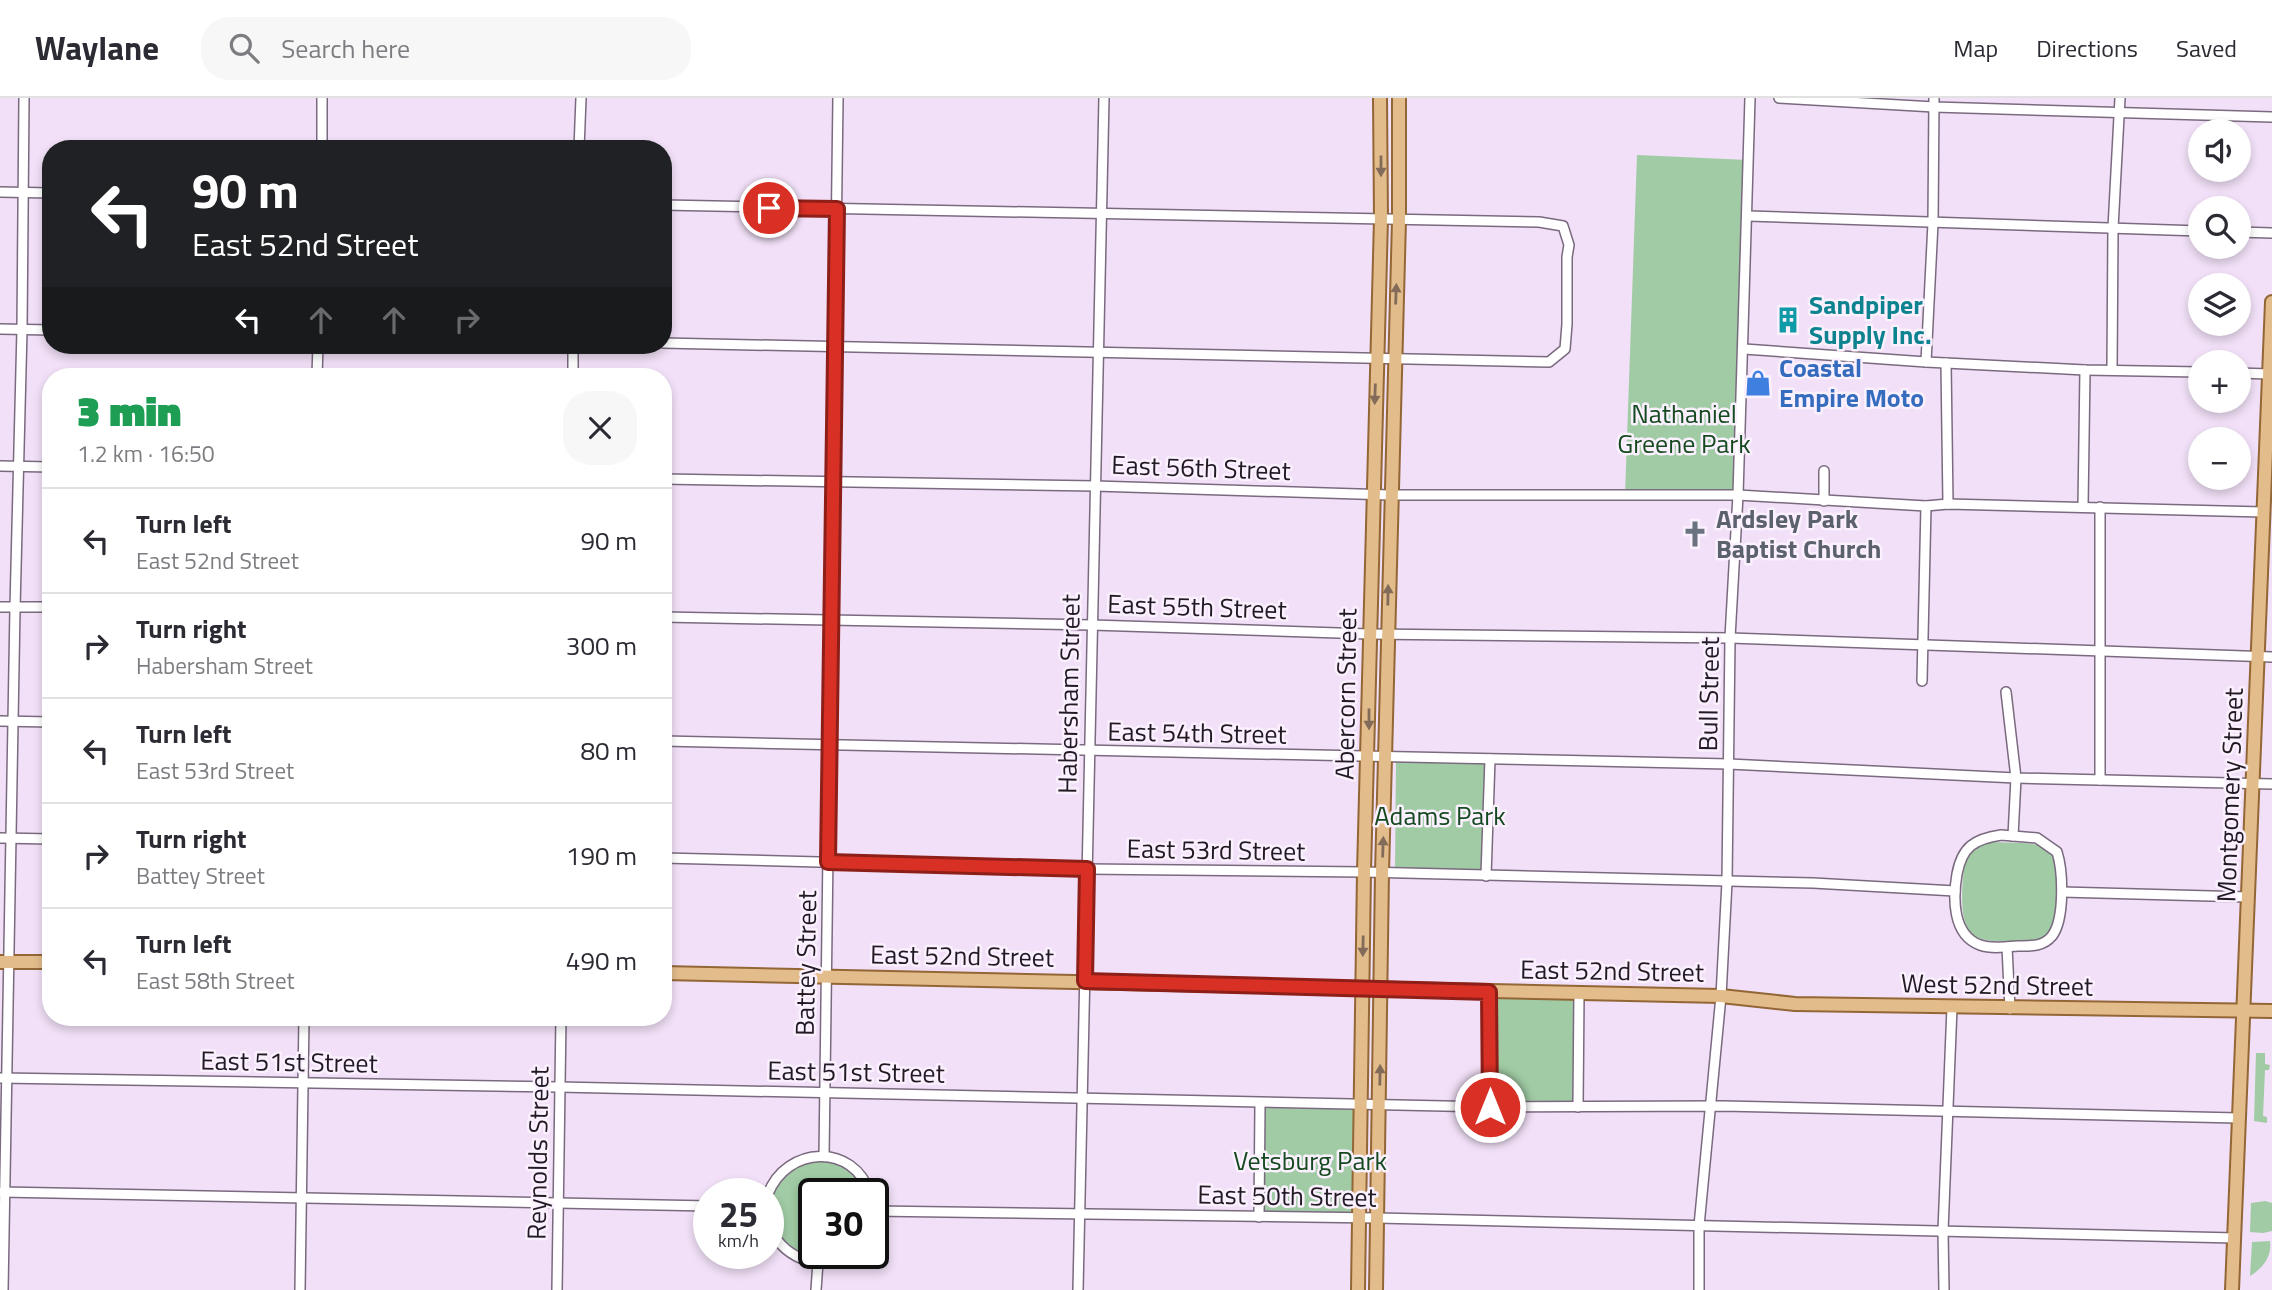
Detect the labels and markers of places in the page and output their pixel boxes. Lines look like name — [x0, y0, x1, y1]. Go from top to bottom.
pin — [739, 178, 799, 238]
place label: Sandpiper Supply Inc. — [1809, 285, 1932, 354]
building icon: Sandpiper Supply Inc. — [1773, 305, 1803, 335]
place label: Coastal Empire Moto — [1779, 348, 1924, 417]
shop icon: Coastal Empire Moto — [1743, 368, 1773, 398]
place label: Ardsley Park Baptist Church — [1716, 499, 1881, 568]
church icon: Ardsley Park Baptist Church — [1680, 519, 1710, 549]

